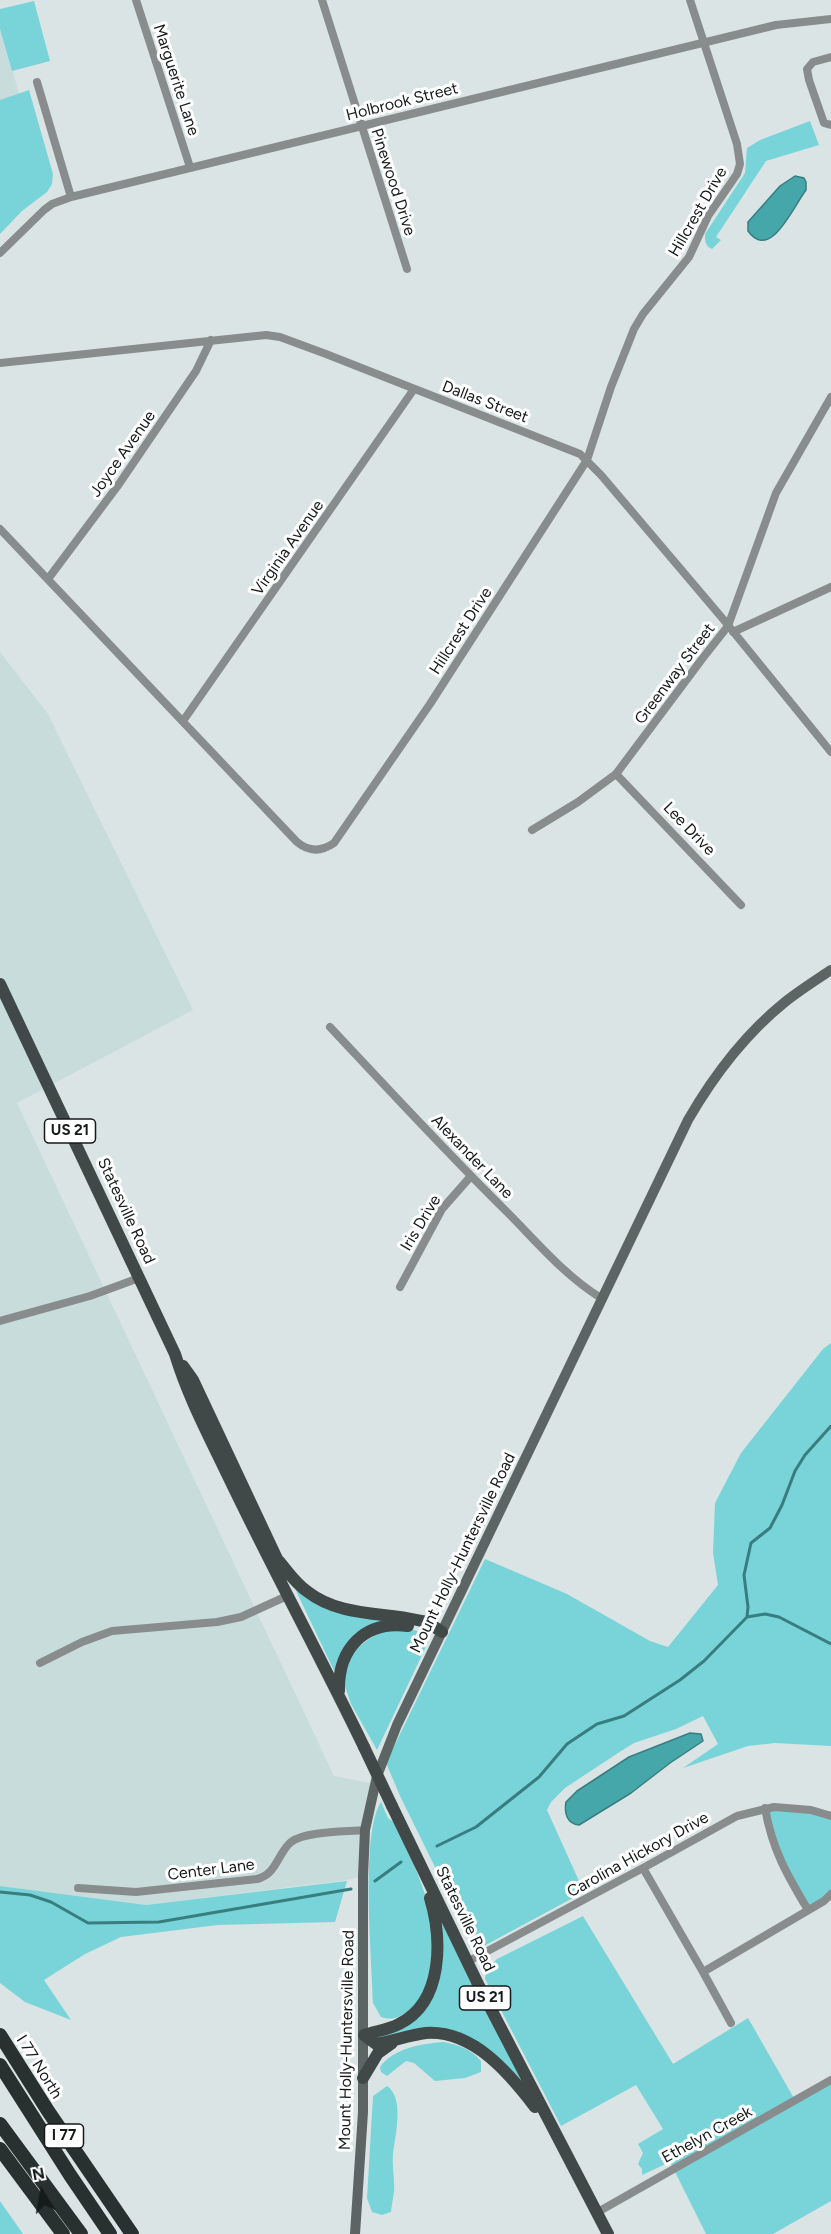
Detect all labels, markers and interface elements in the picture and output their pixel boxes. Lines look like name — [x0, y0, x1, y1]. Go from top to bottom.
street label: Marguerite Lane — [149, 22, 203, 138]
street label: Holbrook Street — [344, 79, 460, 125]
street label: Pinewood Drive — [367, 126, 419, 238]
street label: Hillcrest Drive — [665, 164, 731, 260]
street label: Dallas Street — [439, 377, 531, 427]
street label: Joyce Avenue — [86, 407, 160, 501]
street label: Virginia Avenue — [248, 497, 328, 599]
street label: Hillcrest Drive — [426, 584, 496, 678]
street label: Greenway Street — [631, 620, 719, 728]
street label: Lee Drive — [659, 798, 719, 860]
street label: Alexander Lane — [427, 1111, 517, 1203]
road number: US 21 — [44, 1119, 96, 1143]
street label: Statesville Road — [93, 1155, 159, 1267]
street label: Iris Drive — [397, 1192, 445, 1254]
street label: Mount Holly-Huntersville Road — [406, 1450, 520, 1656]
street label: Carolina Hickory Drive — [564, 1808, 712, 1902]
street label: Center Lane — [166, 1855, 256, 1885]
street label: Statesville Road — [431, 1863, 499, 1975]
street label: Mount Holly-Huntersville Road — [335, 1930, 359, 2150]
road number: US 21 — [460, 1986, 510, 2010]
street label: I 77 North — [12, 2032, 66, 2102]
street label: Ethelyn Creek — [659, 2102, 755, 2168]
road number: I 77 — [44, 2124, 84, 2148]
north arrow — [12, 2162, 72, 2222]
text: N — [31, 2163, 46, 2184]

